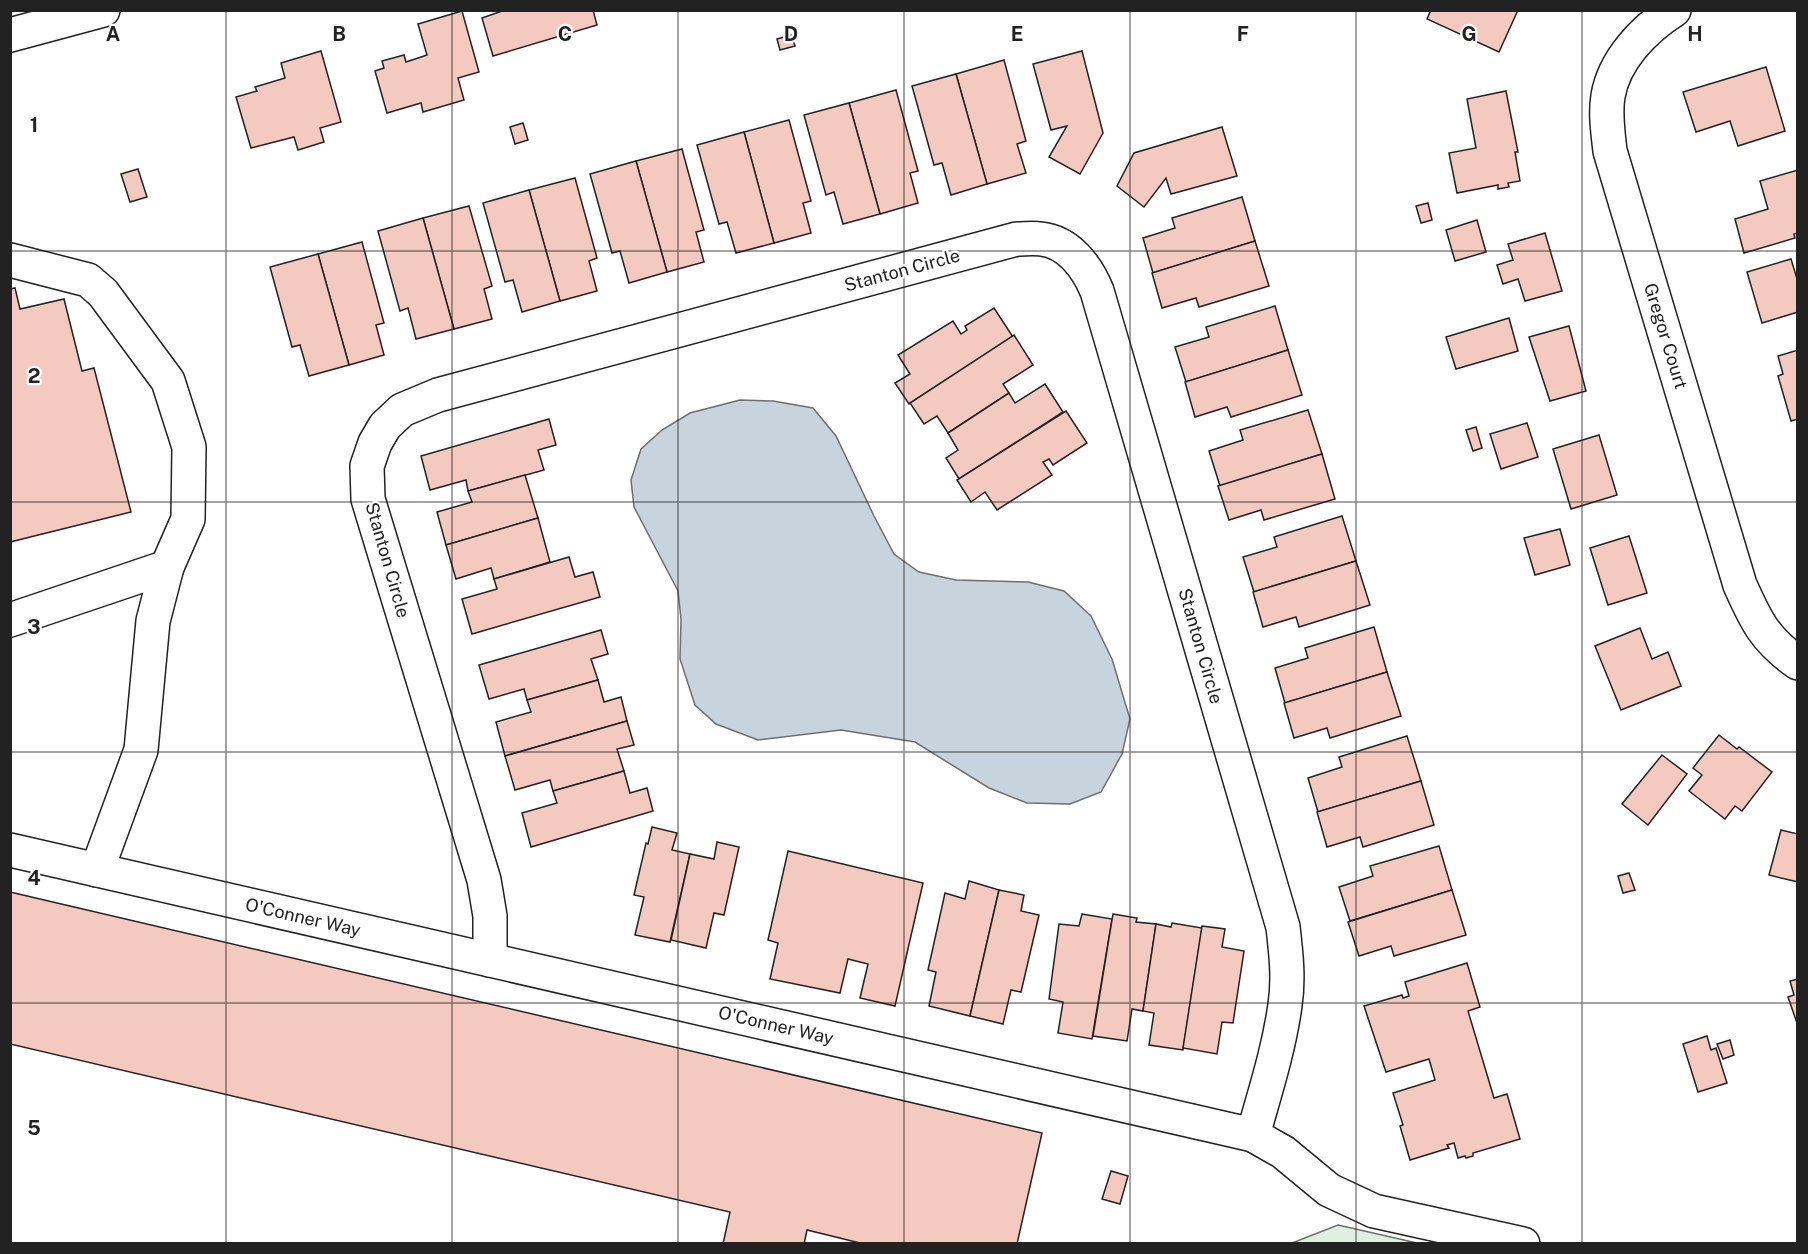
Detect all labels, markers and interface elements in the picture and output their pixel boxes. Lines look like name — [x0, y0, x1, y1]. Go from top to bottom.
text: A — [106, 22, 120, 46]
text: B — [332, 22, 346, 46]
text: C — [558, 22, 572, 46]
text: D — [784, 22, 798, 46]
text: E — [1011, 22, 1023, 46]
text: F — [1237, 22, 1249, 46]
text: G — [1461, 22, 1477, 46]
text: H — [1687, 22, 1703, 46]
text: 1 — [30, 113, 38, 137]
street label: Stanton Circle — [842, 244, 962, 296]
street label: Gregor Court — [1640, 281, 1692, 391]
text: 2 — [28, 364, 40, 388]
street label: Stanton Circle — [362, 500, 414, 620]
street label: Stanton Circle — [1175, 586, 1227, 706]
text: 3 — [27, 615, 41, 639]
text: 4 — [27, 866, 41, 890]
street label: O'Conner Way — [243, 894, 363, 941]
street label: O'Conner Way — [716, 1002, 836, 1049]
text: 5 — [27, 1116, 41, 1140]

